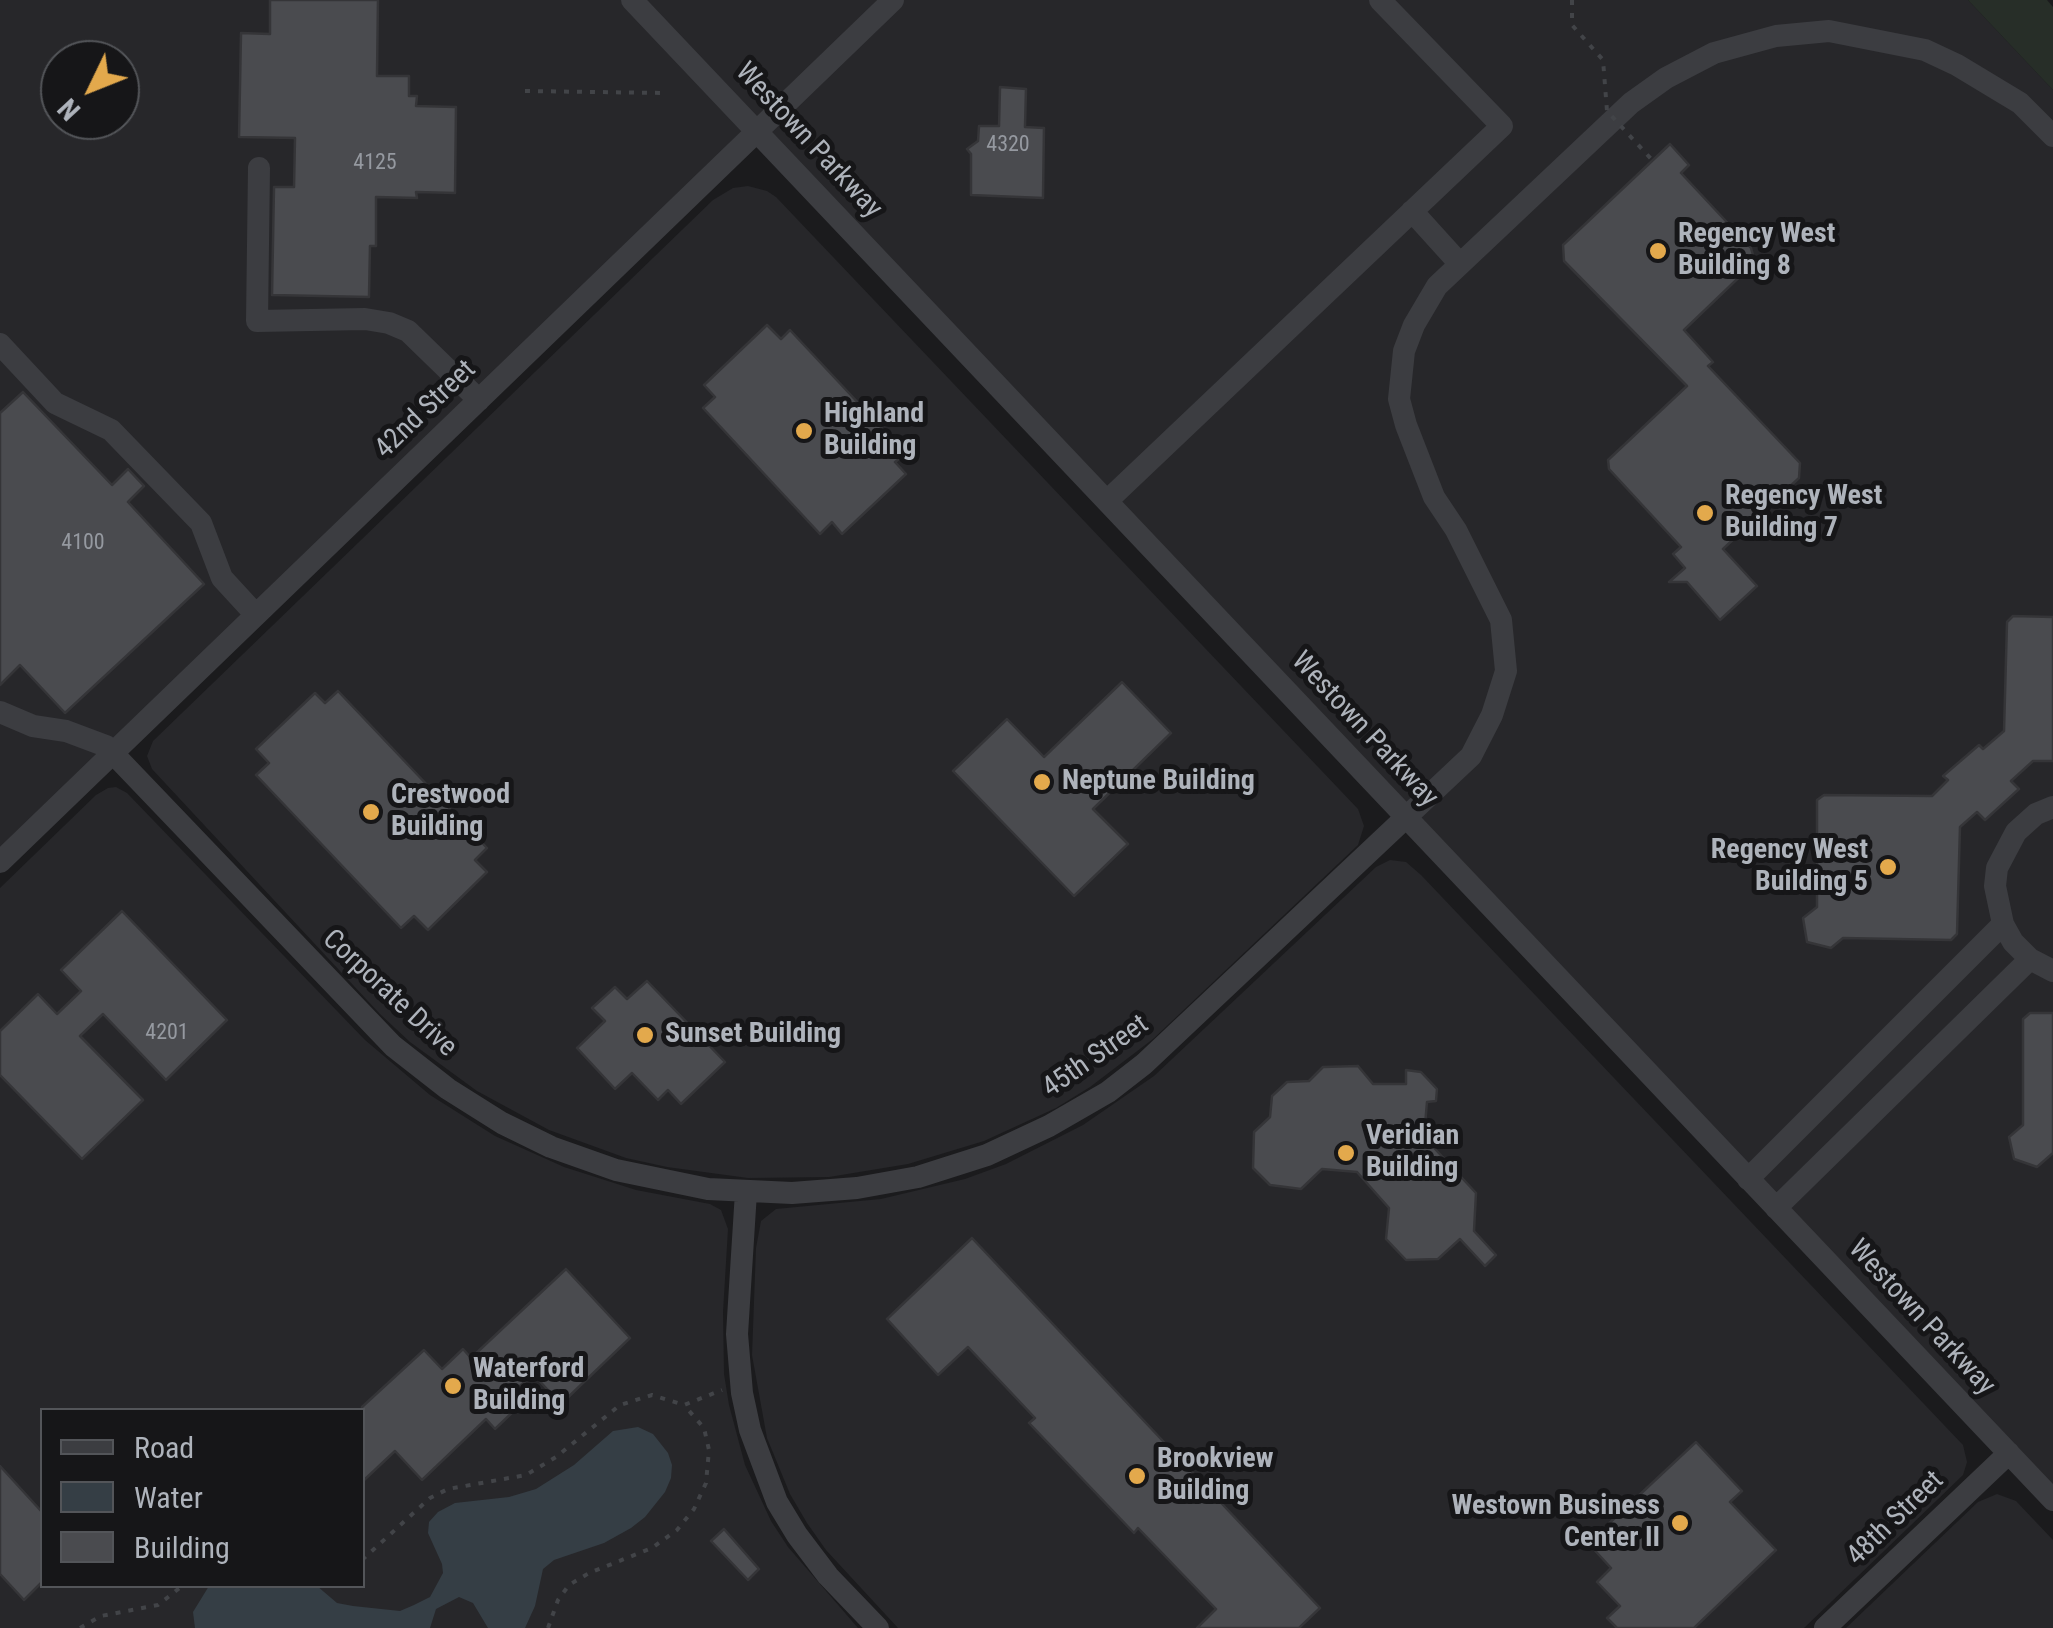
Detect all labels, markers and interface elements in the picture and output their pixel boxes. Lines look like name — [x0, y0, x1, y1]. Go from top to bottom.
north arrow — [40, 40, 140, 140]
street label: Westown Parkway — [727, 56, 889, 226]
text: N — [51, 92, 87, 127]
house number: 4320 — [986, 132, 1030, 158]
house number: 4125 — [353, 150, 397, 176]
place label: Regency West Building 8 — [1678, 218, 1835, 284]
marker: Regency West Building 8 — [1647, 240, 1669, 262]
street label: 42nd Street — [369, 354, 483, 466]
place label: Highland Building — [824, 398, 924, 464]
marker: Highland Building — [793, 420, 815, 442]
place label: Regency West Building 7 — [1725, 480, 1882, 546]
marker: Regency West Building 7 — [1694, 502, 1716, 524]
house number: 4100 — [61, 530, 105, 556]
street label: Westown Parkway — [1283, 645, 1445, 815]
place label: Neptune Building — [1062, 765, 1255, 799]
marker: Neptune Building — [1031, 771, 1053, 793]
place label: Crestwood Building — [391, 779, 510, 845]
marker: Crestwood Building — [360, 801, 382, 823]
place label: Regency West Building 5 — [1711, 834, 1868, 900]
marker: Regency West Building 5 — [1877, 856, 1899, 878]
street label: Corporate Drive — [315, 923, 463, 1065]
street label: 45th Street — [1037, 1008, 1155, 1106]
place label: Sunset Building — [665, 1018, 841, 1052]
house number: 4201 — [145, 1020, 189, 1046]
marker: Sunset Building — [634, 1024, 656, 1046]
place label: Veridian Building — [1366, 1120, 1459, 1186]
marker: Veridian Building — [1335, 1142, 1357, 1164]
street label: Westown Parkway — [1840, 1233, 2002, 1403]
place label: Waterford Building — [473, 1353, 584, 1419]
marker: Waterford Building — [442, 1375, 464, 1397]
legend — [40, 1408, 365, 1588]
text: Road — [134, 1430, 194, 1465]
place label: Brookview Building — [1157, 1443, 1273, 1509]
marker: Brookview Building — [1126, 1465, 1148, 1487]
street label: 48th Street — [1841, 1465, 1951, 1573]
text: Water — [134, 1480, 203, 1515]
place label: Westown Business Center II — [1451, 1490, 1660, 1556]
marker: Westown Business Center II — [1669, 1512, 1691, 1534]
text: Building — [134, 1530, 230, 1565]

